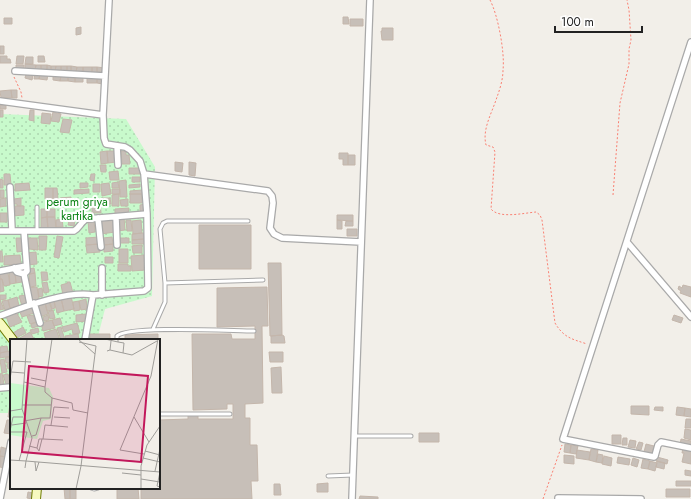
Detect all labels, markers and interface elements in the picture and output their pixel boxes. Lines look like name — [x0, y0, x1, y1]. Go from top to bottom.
scale bar — [555, 8, 642, 34]
text: 100 m — [561, 13, 594, 31]
park label: perum griya kartika — [46, 193, 108, 225]
inset map — [10, 339, 160, 489]

